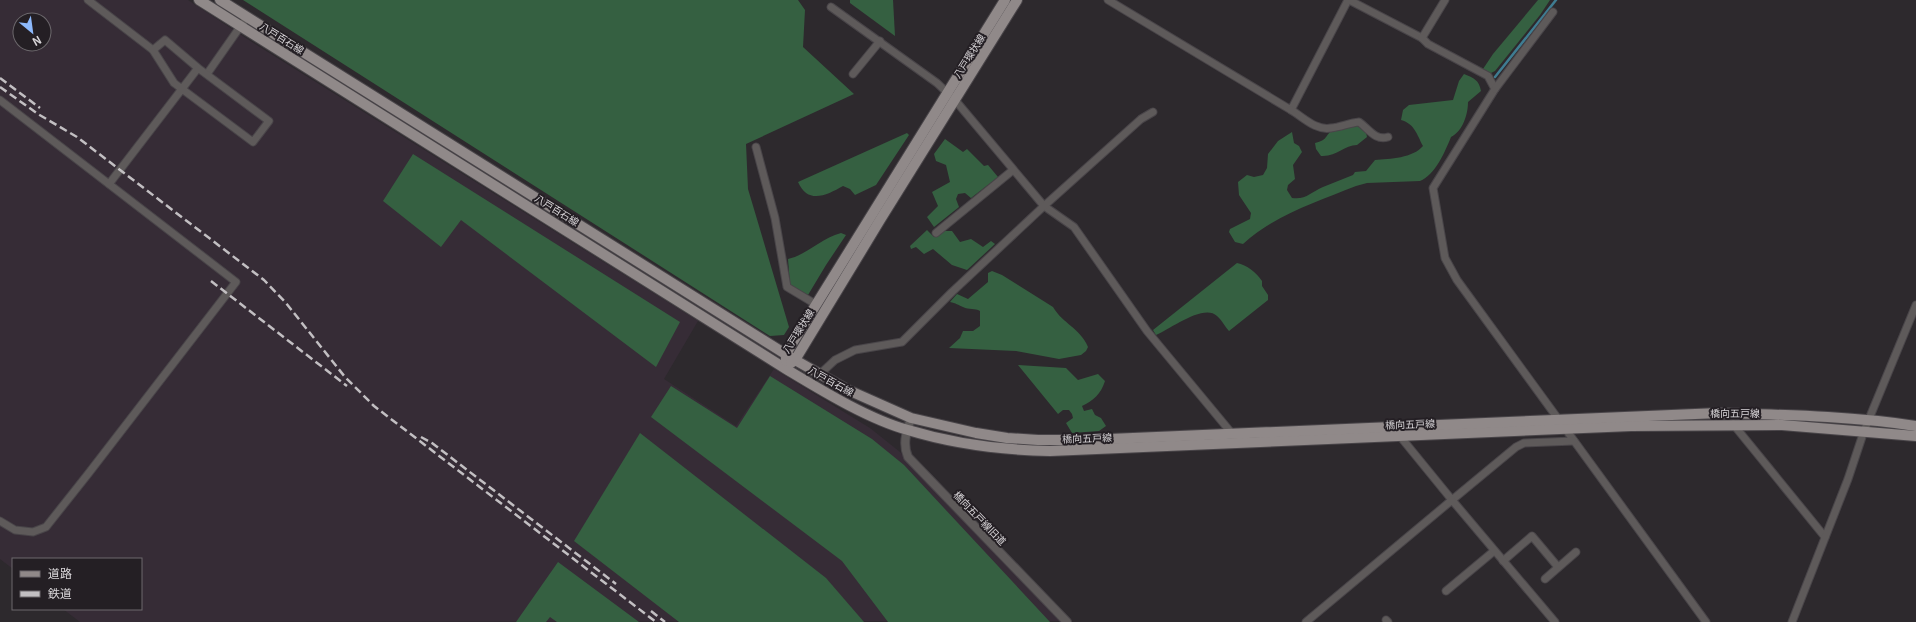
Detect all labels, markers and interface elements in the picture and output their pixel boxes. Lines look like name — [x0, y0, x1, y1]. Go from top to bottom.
north arrow — [12, 12, 52, 52]
street label: 八戸百石線 — [257, 18, 307, 57]
street label: 八戸環状線 — [949, 31, 988, 81]
text: N — [30, 33, 45, 51]
street label: 八戸百石線 — [532, 190, 582, 229]
street label: 八戸環状線 — [778, 306, 817, 356]
street label: 八戸百石線 — [806, 362, 857, 399]
street label: 橋向五戸線 — [1710, 405, 1760, 420]
street label: 橋向五戸線 — [1385, 415, 1435, 432]
street label: 橋向五戸線 — [1062, 429, 1112, 446]
street label: 橋向五戸線旧道 — [951, 487, 1010, 548]
legend — [12, 558, 142, 610]
text: 道路 — [48, 564, 72, 581]
text: 鉄道 — [48, 584, 72, 601]

